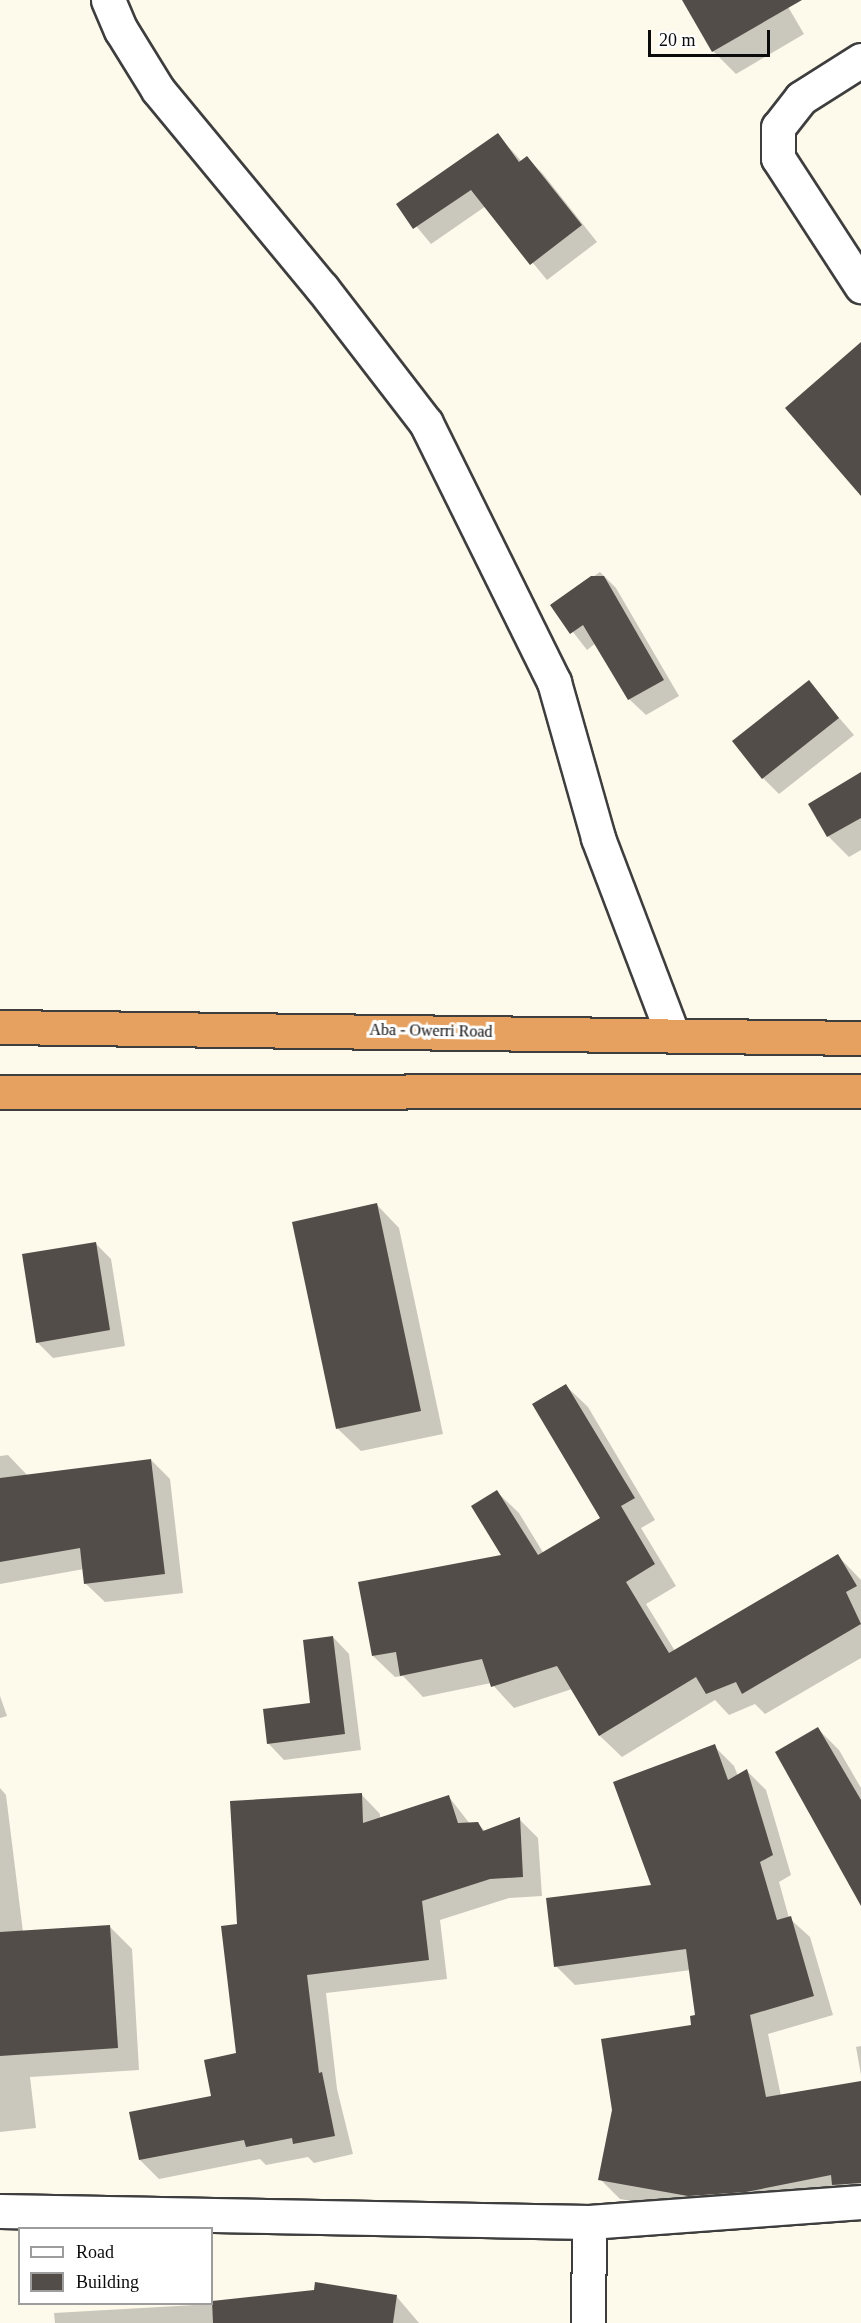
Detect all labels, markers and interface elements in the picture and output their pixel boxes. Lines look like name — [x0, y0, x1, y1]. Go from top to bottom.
scale bar — [651, 18, 772, 56]
text: 20 m — [659, 30, 696, 50]
street label: Aba - Owerri Road — [369, 1020, 493, 1042]
legend — [18, 2227, 213, 2305]
text: Road — [76, 2242, 114, 2262]
text: Building — [76, 2272, 139, 2292]

